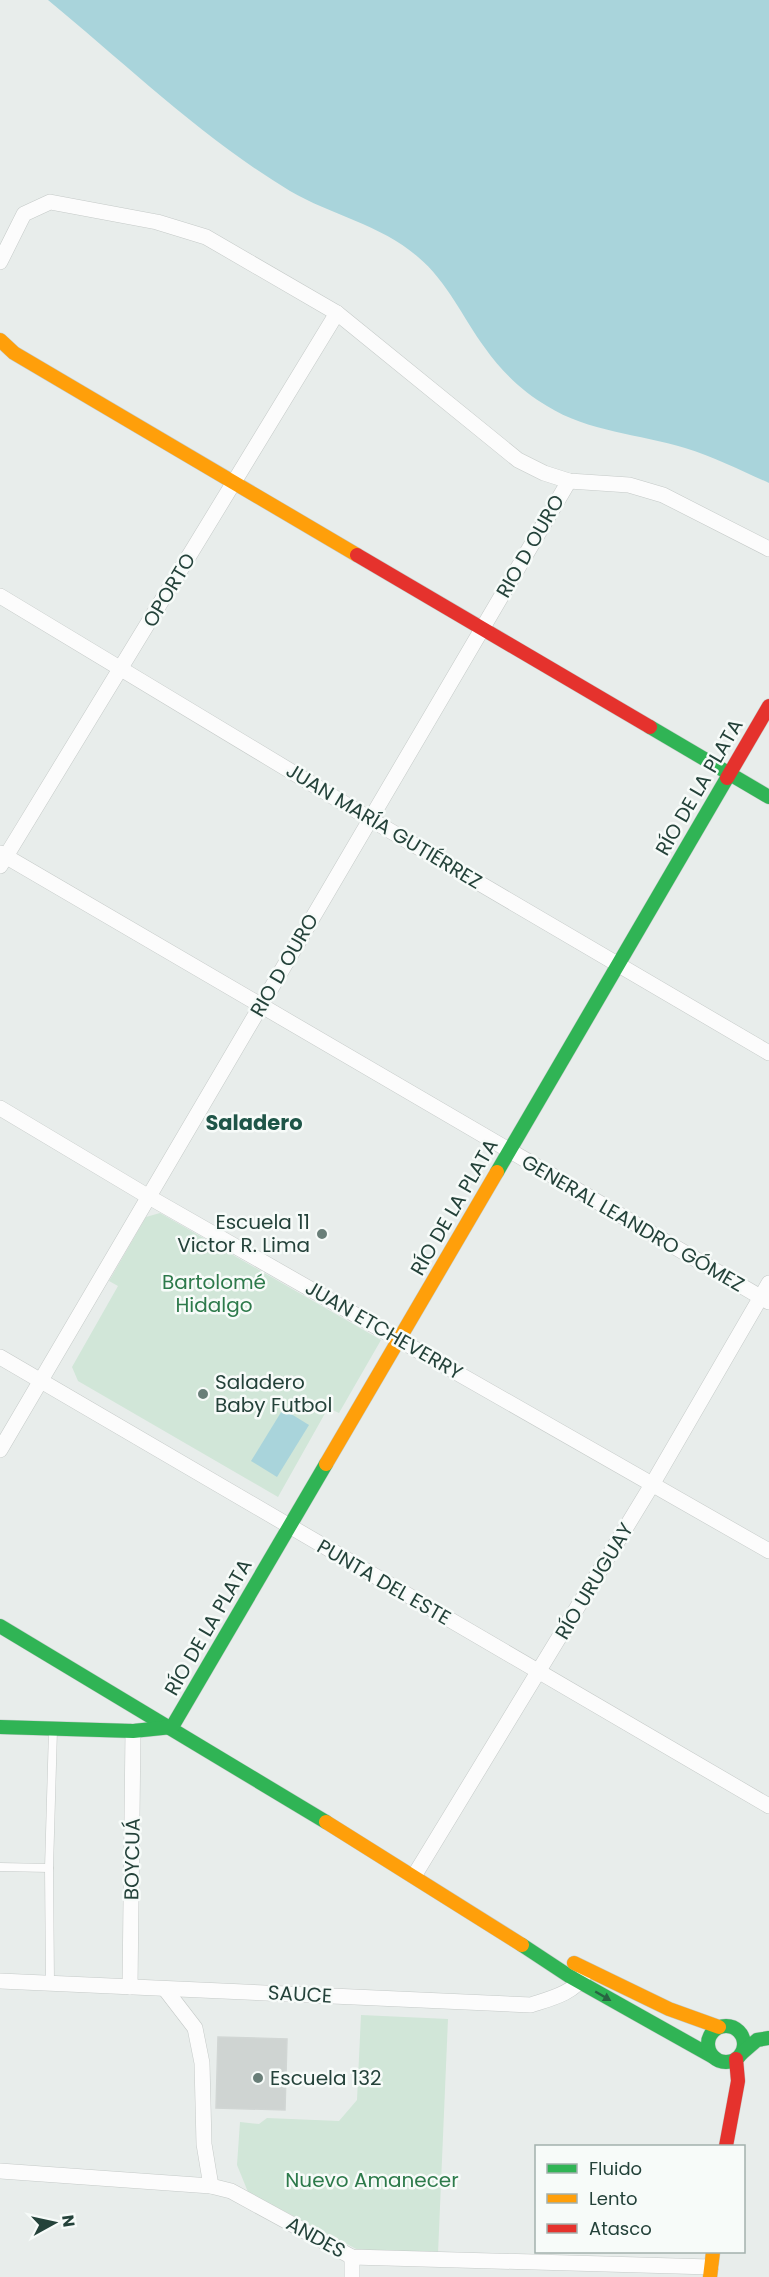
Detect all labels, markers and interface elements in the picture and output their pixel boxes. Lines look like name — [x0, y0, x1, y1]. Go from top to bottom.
street label: RIO D OURO — [489, 489, 571, 603]
street label: OPORTO — [136, 548, 202, 632]
street label: RÍO DE LA PLATA — [649, 714, 749, 860]
street label: JUAN MARÍA GUTIÉRREZ — [281, 756, 487, 896]
street label: RIO D OURO — [243, 908, 325, 1022]
district label: Saladero — [205, 1108, 303, 1137]
street label: RÍO DE LA PLATA — [404, 1134, 504, 1280]
street label: GENERAL LEANDRO GÓMEZ — [516, 1148, 750, 1298]
place label: Escuela 11 Victor R. Lima — [177, 1208, 310, 1259]
marker: Escuela 11 Victor R. Lima — [315, 1227, 329, 1241]
park label: Bartolomé Hidalgo — [162, 1268, 266, 1319]
street label: JUAN ETCHEVERRY — [300, 1274, 468, 1387]
place label: Saladero Baby Futbol — [215, 1368, 332, 1419]
marker: Saladero Baby Futbol — [196, 1387, 210, 1401]
street label: RÍO URUGUAY — [548, 1517, 640, 1645]
street label: PUNTA DEL ESTE — [312, 1532, 456, 1632]
street label: RÍO DE LA PLATA — [158, 1554, 258, 1700]
street label: BOYCUÁ — [117, 1818, 147, 1900]
street label: SAUCE — [267, 1978, 333, 2010]
one-way arrow — [595, 1991, 612, 2001]
place label: Escuela 132 — [270, 2064, 382, 2092]
marker: Escuela 132 — [251, 2071, 265, 2085]
legend — [535, 2145, 745, 2253]
text: Fluido — [589, 2156, 642, 2181]
park label: Nuevo Amanecer — [285, 2166, 459, 2194]
text: Lento — [589, 2186, 638, 2211]
north arrow — [24, 2193, 84, 2253]
street label: ANDES — [281, 2209, 351, 2265]
text: N — [56, 2213, 81, 2229]
text: Atasco — [589, 2216, 652, 2241]

